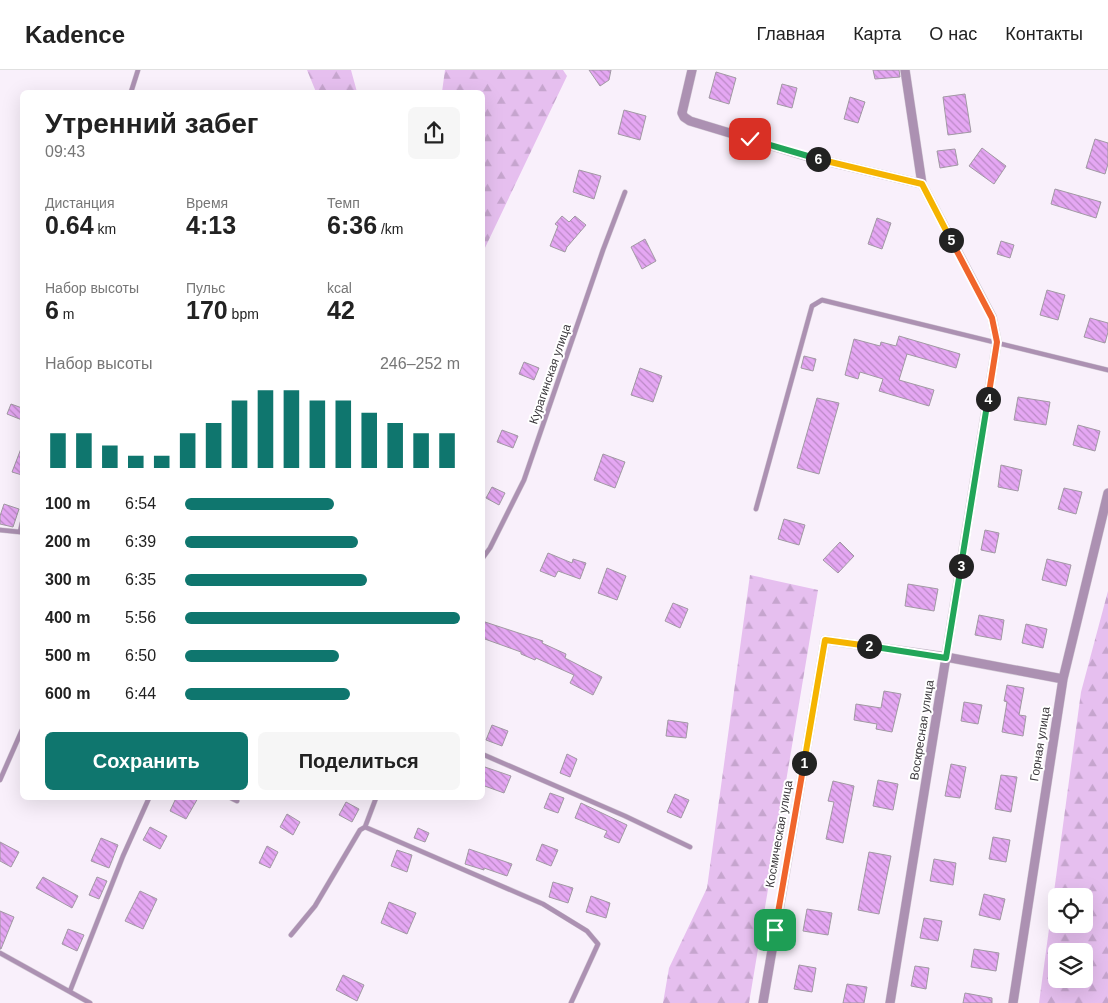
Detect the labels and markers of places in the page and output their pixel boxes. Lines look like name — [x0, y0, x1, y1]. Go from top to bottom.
pin — [729, 118, 771, 160]
pin: 6 — [806, 146, 830, 172]
pin: 5 — [938, 228, 964, 252]
pin: 4 — [976, 386, 1000, 412]
pin: 3 — [948, 554, 974, 578]
pin: 2 — [856, 634, 882, 658]
pin: 1 — [792, 750, 816, 776]
pin — [754, 909, 796, 951]

